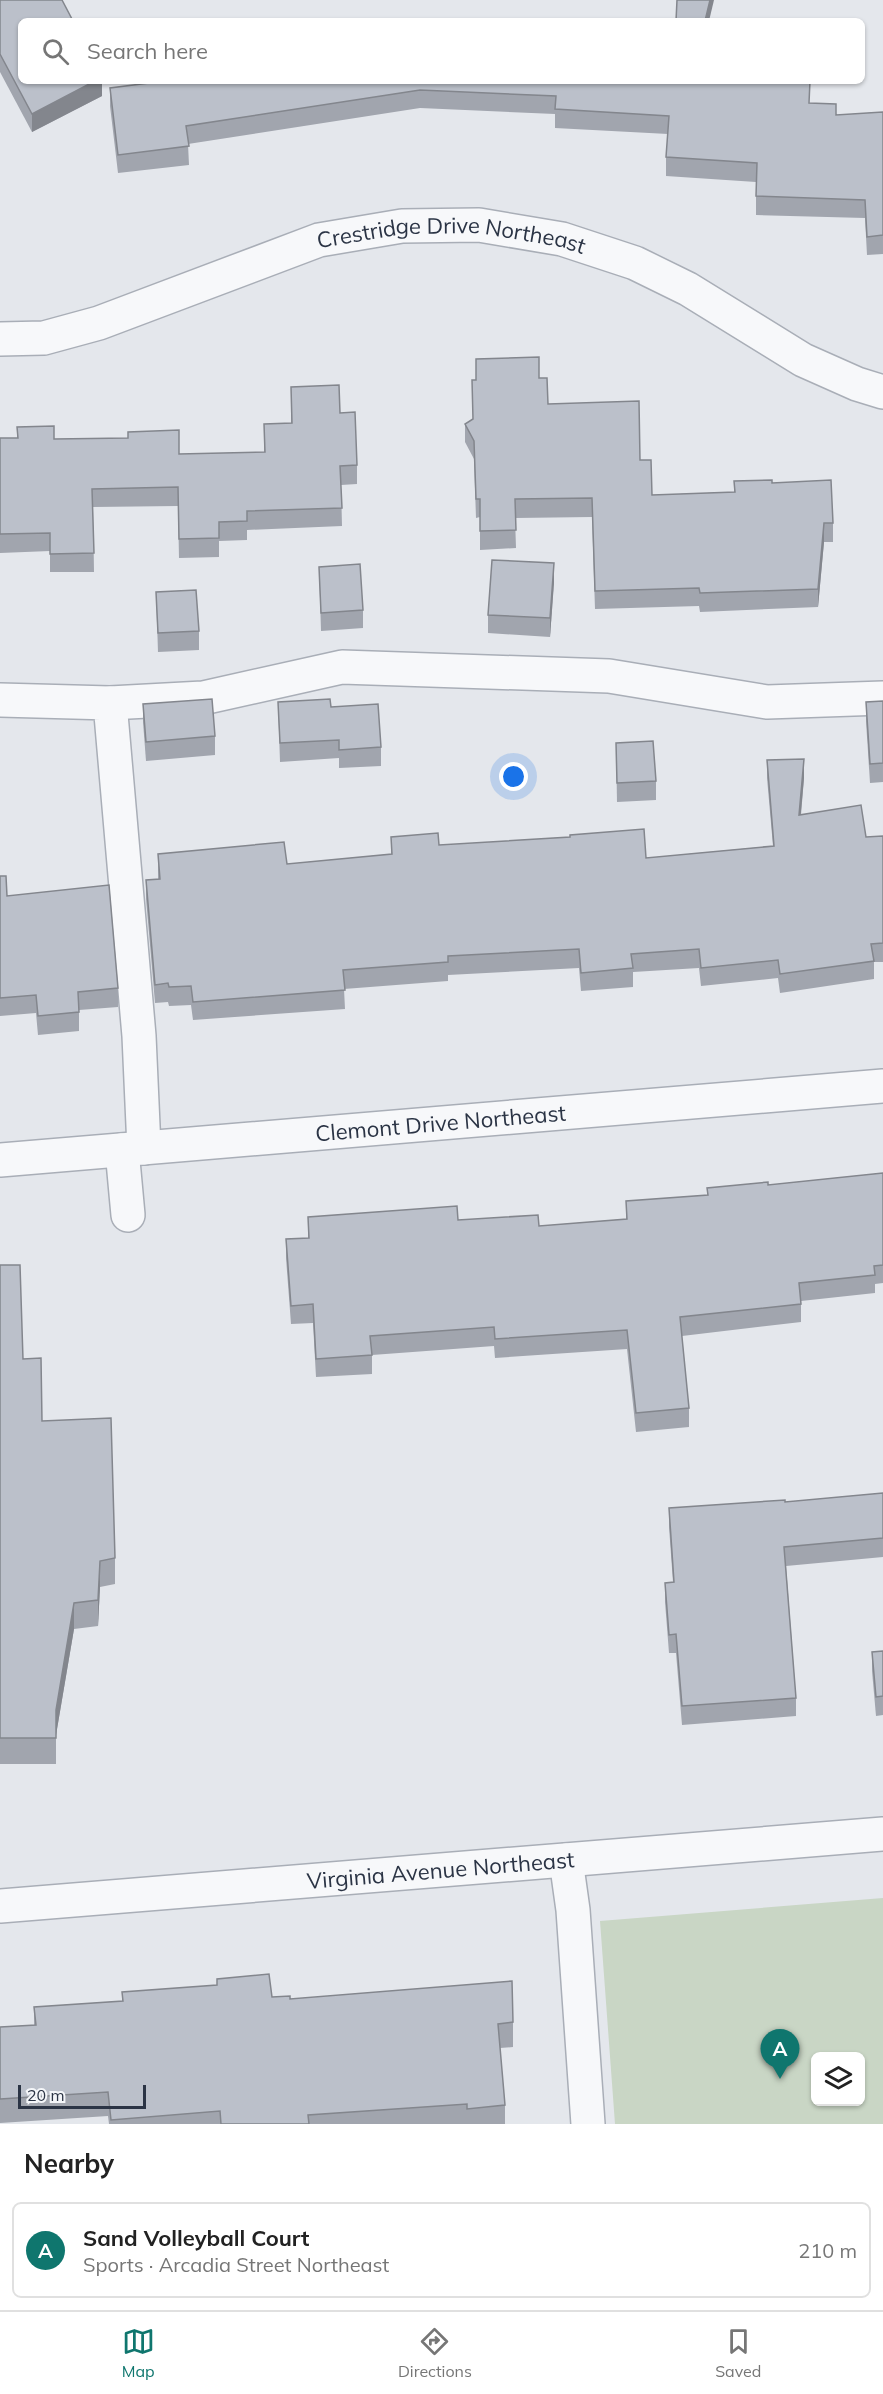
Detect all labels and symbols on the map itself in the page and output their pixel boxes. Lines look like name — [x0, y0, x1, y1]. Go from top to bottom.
street label: Crestridge Drive Northeast — [315, 211, 590, 260]
your location — [499, 762, 528, 791]
street label: Clemont Drive Northeast — [314, 1099, 567, 1148]
street label: Virginia Avenue Northeast — [306, 1845, 576, 1895]
pin: A — [760, 2030, 800, 2079]
scale bar — [18, 2082, 146, 2110]

